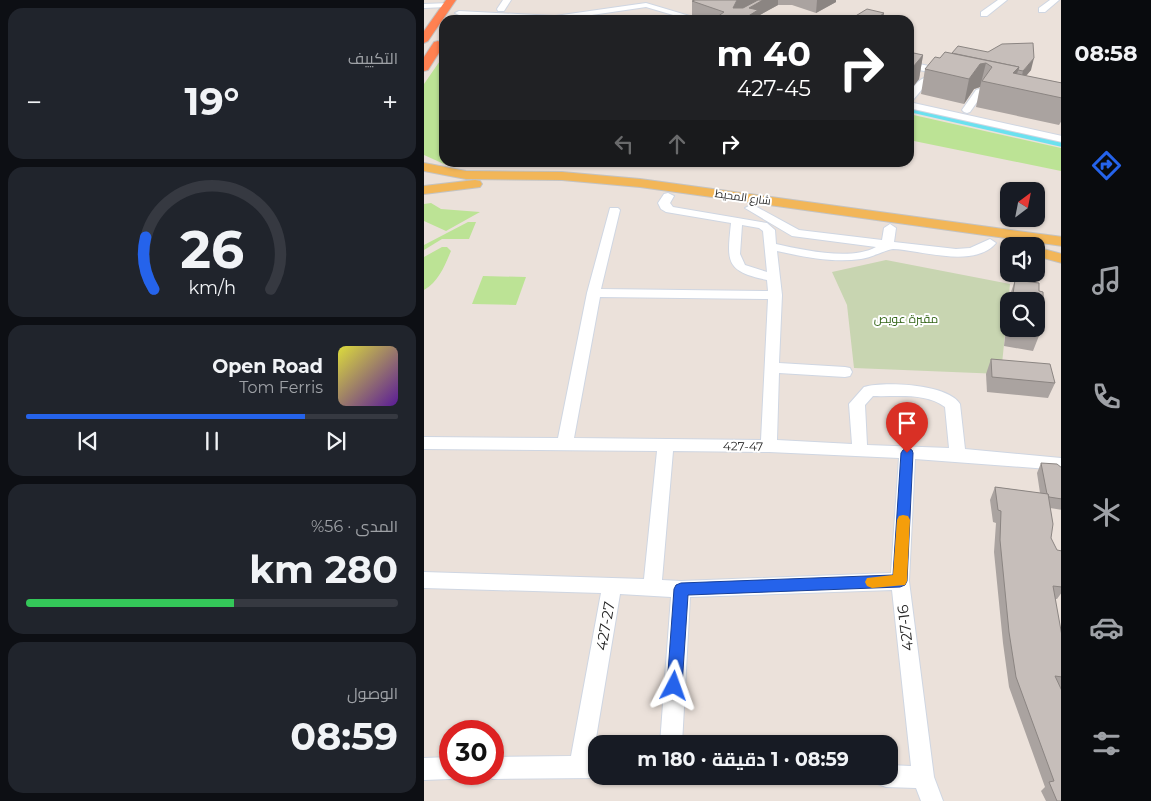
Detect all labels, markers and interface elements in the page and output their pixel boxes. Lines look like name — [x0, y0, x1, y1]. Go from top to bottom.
text: 40 m — [716, 32, 811, 75]
icon: right — [829, 35, 894, 100]
text: 08:58 — [1075, 40, 1137, 67]
text: التكييف — [348, 49, 398, 68]
text: 427-45 — [737, 75, 811, 102]
text: 19° — [185, 78, 240, 125]
text: − — [26, 85, 42, 119]
text: + — [382, 85, 398, 119]
icon: left — [610, 130, 638, 158]
icon: ahead — [663, 130, 691, 158]
icon: right — [716, 130, 744, 158]
icon: directions — [1089, 148, 1124, 183]
north arrow — [1000, 182, 1045, 228]
map controls — [1000, 182, 1045, 337]
street label: شارع المحيط — [714, 186, 772, 209]
text: 26 — [180, 218, 244, 281]
button: sound — [1000, 237, 1045, 282]
icon: music — [1089, 263, 1124, 298]
text: km/h — [188, 277, 236, 298]
button: search — [1000, 292, 1045, 337]
park label: مقبرة عويص — [874, 311, 938, 326]
text: Open Road — [212, 355, 323, 378]
text: Tom Ferris — [239, 378, 323, 397]
icon: phone — [1089, 379, 1124, 414]
pin — [886, 402, 928, 453]
icon: arrive — [893, 409, 921, 437]
icon: previous — [74, 427, 102, 455]
icon: pause — [198, 427, 226, 455]
icon: next — [322, 427, 350, 455]
street label: 427-47 — [723, 438, 763, 454]
icon: climate — [1089, 495, 1124, 530]
text: المدى · 56% — [311, 517, 398, 536]
text: 280 km — [249, 546, 398, 593]
street label: 427-27 — [591, 600, 619, 652]
street label: 427-16 — [893, 604, 917, 652]
icon: car — [1089, 610, 1124, 645]
position arrow — [647, 659, 699, 711]
text: الوصول — [347, 684, 398, 703]
text: 08:59 — [290, 713, 398, 760]
speed limit sign: 30 — [439, 720, 504, 785]
icon: filters — [1089, 726, 1124, 761]
text: 08:59 · 1 دقيقة · 180 m — [637, 748, 849, 771]

